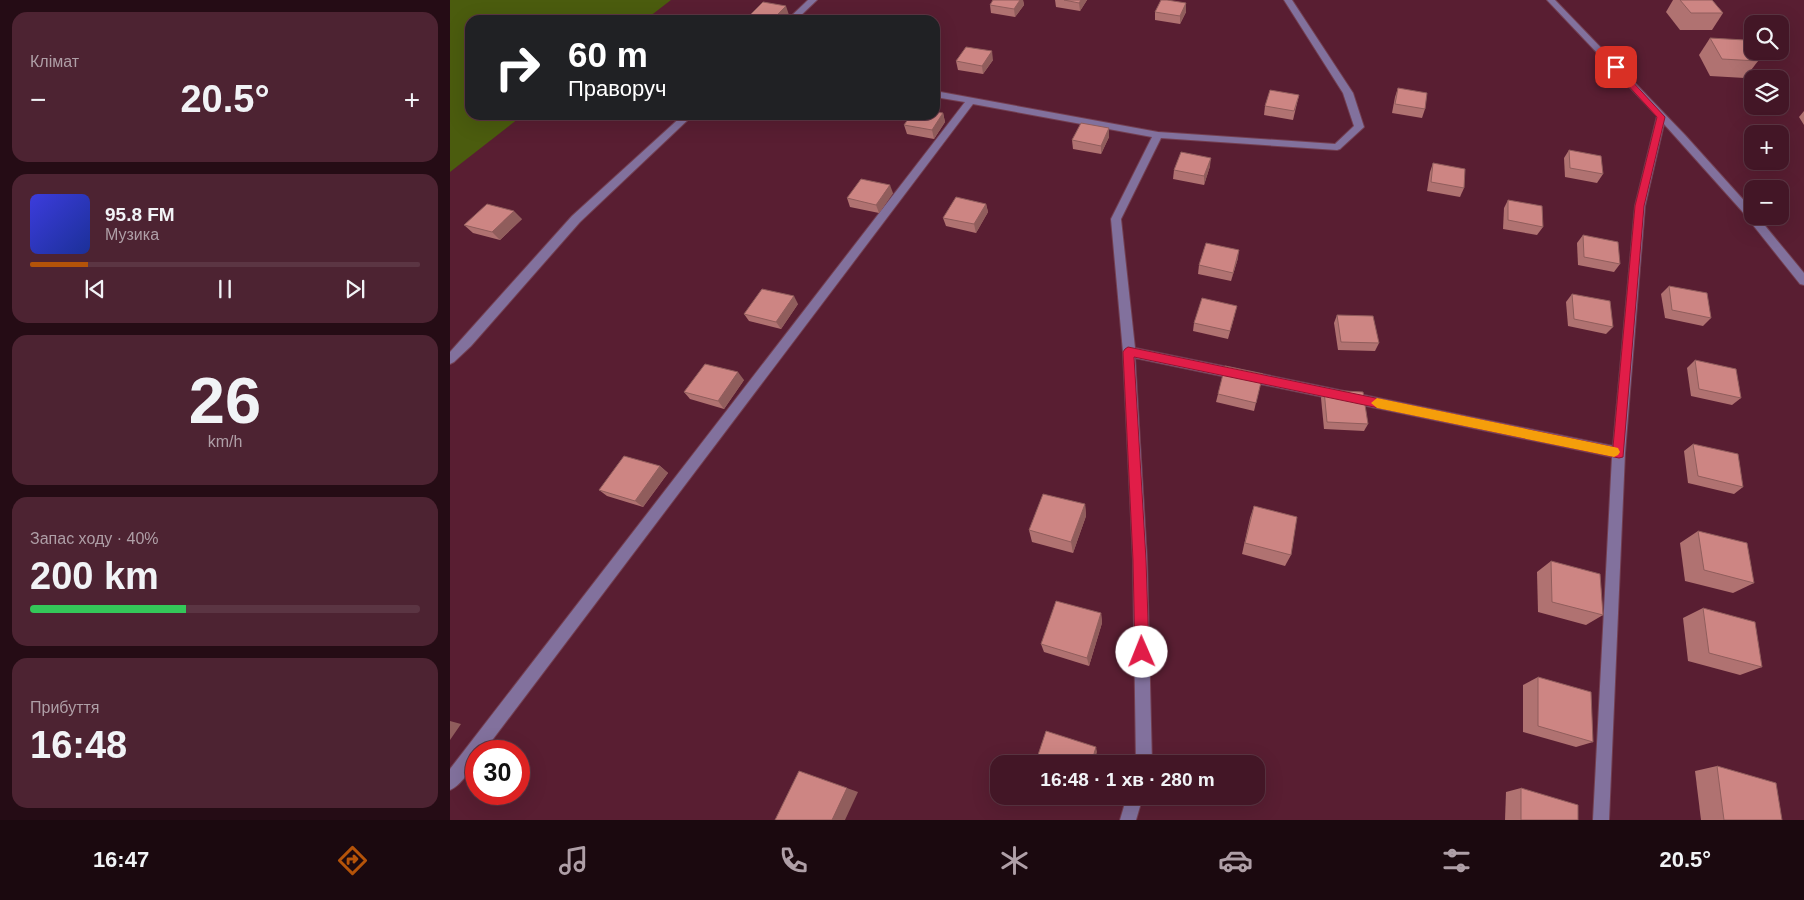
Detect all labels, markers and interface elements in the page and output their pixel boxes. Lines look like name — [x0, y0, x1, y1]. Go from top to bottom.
map controls — [1744, 15, 1789, 225]
button: search — [1744, 15, 1789, 60]
icon: right — [485, 35, 550, 100]
text: 60 m — [568, 35, 648, 74]
pin — [1595, 46, 1637, 88]
text: Клімат — [30, 53, 79, 70]
icon: arrive — [1602, 53, 1630, 81]
button: layers — [1744, 70, 1789, 115]
text: Праворуч — [568, 76, 666, 101]
text: 20.5° — [180, 78, 270, 120]
text: − — [30, 84, 46, 115]
text: + — [404, 84, 420, 115]
button: + — [1744, 125, 1789, 170]
button: − — [1744, 180, 1789, 225]
text: 95.8 FM — [105, 204, 175, 225]
text: Музика — [105, 226, 159, 243]
icon: previous — [81, 275, 109, 303]
icon: pause — [211, 275, 239, 303]
icon: next — [341, 275, 369, 303]
text: 26 — [189, 364, 261, 437]
text: km/h — [208, 433, 242, 450]
text: Запас ходу · 40% — [30, 530, 159, 547]
text: 200 km — [30, 555, 159, 597]
position arrow — [1115, 625, 1167, 677]
text: Прибуття — [30, 699, 99, 716]
text: 16:48 — [30, 724, 127, 766]
speed limit sign: 30 — [465, 740, 530, 805]
text: 16:48 · 1 хв · 280 m — [1040, 769, 1215, 790]
icon: directions — [335, 843, 370, 878]
icon: music — [556, 843, 591, 878]
icon: phone — [776, 843, 811, 878]
icon: climate — [997, 843, 1032, 878]
icon: car — [1218, 843, 1253, 878]
icon: filters — [1439, 843, 1474, 878]
text: 16:47 — [93, 847, 149, 872]
text: 20.5° — [1659, 847, 1711, 872]

